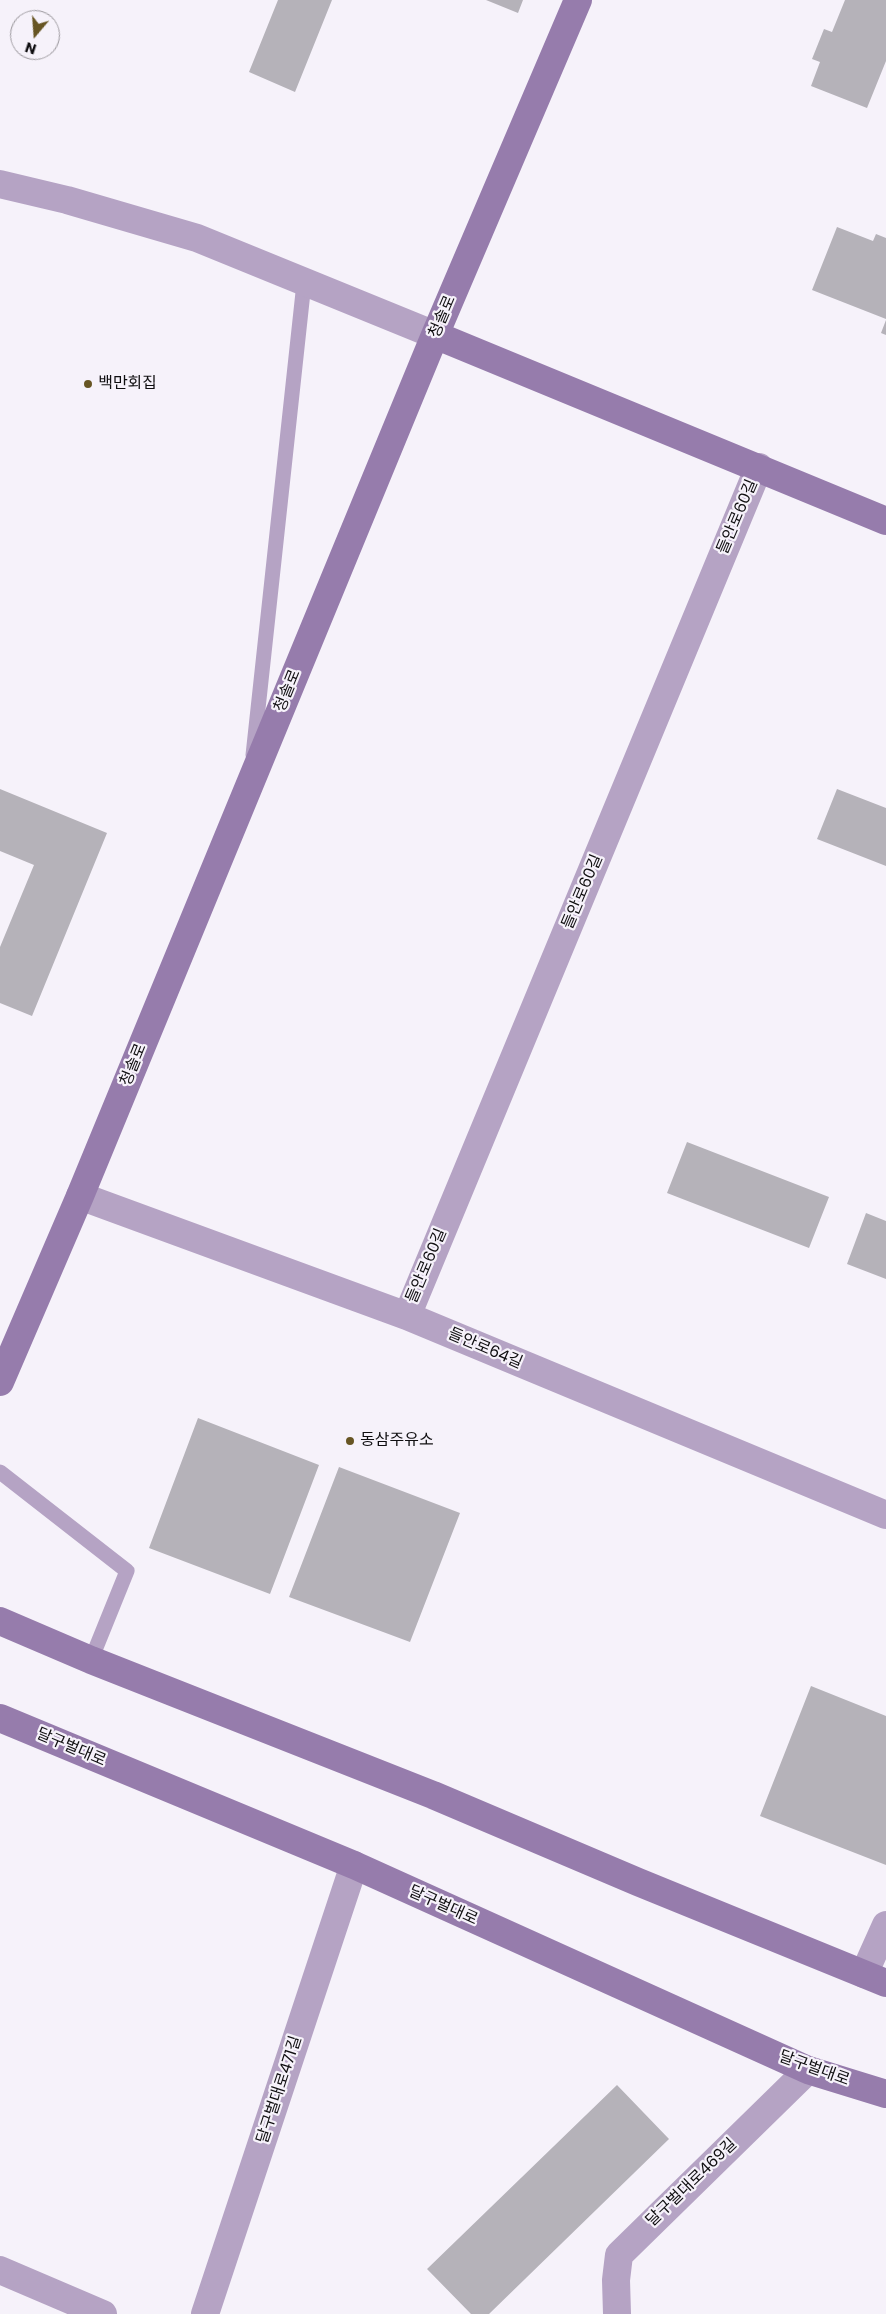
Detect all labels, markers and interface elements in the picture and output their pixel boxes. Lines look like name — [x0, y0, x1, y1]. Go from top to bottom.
north arrow — [10, 10, 60, 60]
text: N — [23, 37, 39, 59]
street label: 청솔로 — [426, 293, 460, 341]
place label: 백만회집 — [98, 374, 157, 394]
marker: 백만회집 — [82, 378, 94, 390]
street label: 들안로60길 — [714, 477, 762, 557]
street label: 청솔로 — [271, 667, 305, 715]
street label: 들안로60길 — [559, 852, 607, 932]
street label: 청솔로 — [117, 1041, 151, 1089]
street label: 들안로60길 — [403, 1226, 451, 1306]
street label: 들안로64길 — [445, 1325, 525, 1373]
place label: 동삼주유소 — [360, 1431, 434, 1451]
marker: 동삼주유소 — [344, 1435, 356, 1447]
street label: 달구벌대로 — [33, 1725, 109, 1771]
street label: 달구벌대로 — [405, 1882, 481, 1930]
street label: 달구벌대로471길 — [254, 2034, 306, 2146]
street label: 달구벌대로 — [776, 2047, 852, 2091]
street label: 달구벌대로469길 — [643, 2135, 741, 2231]

